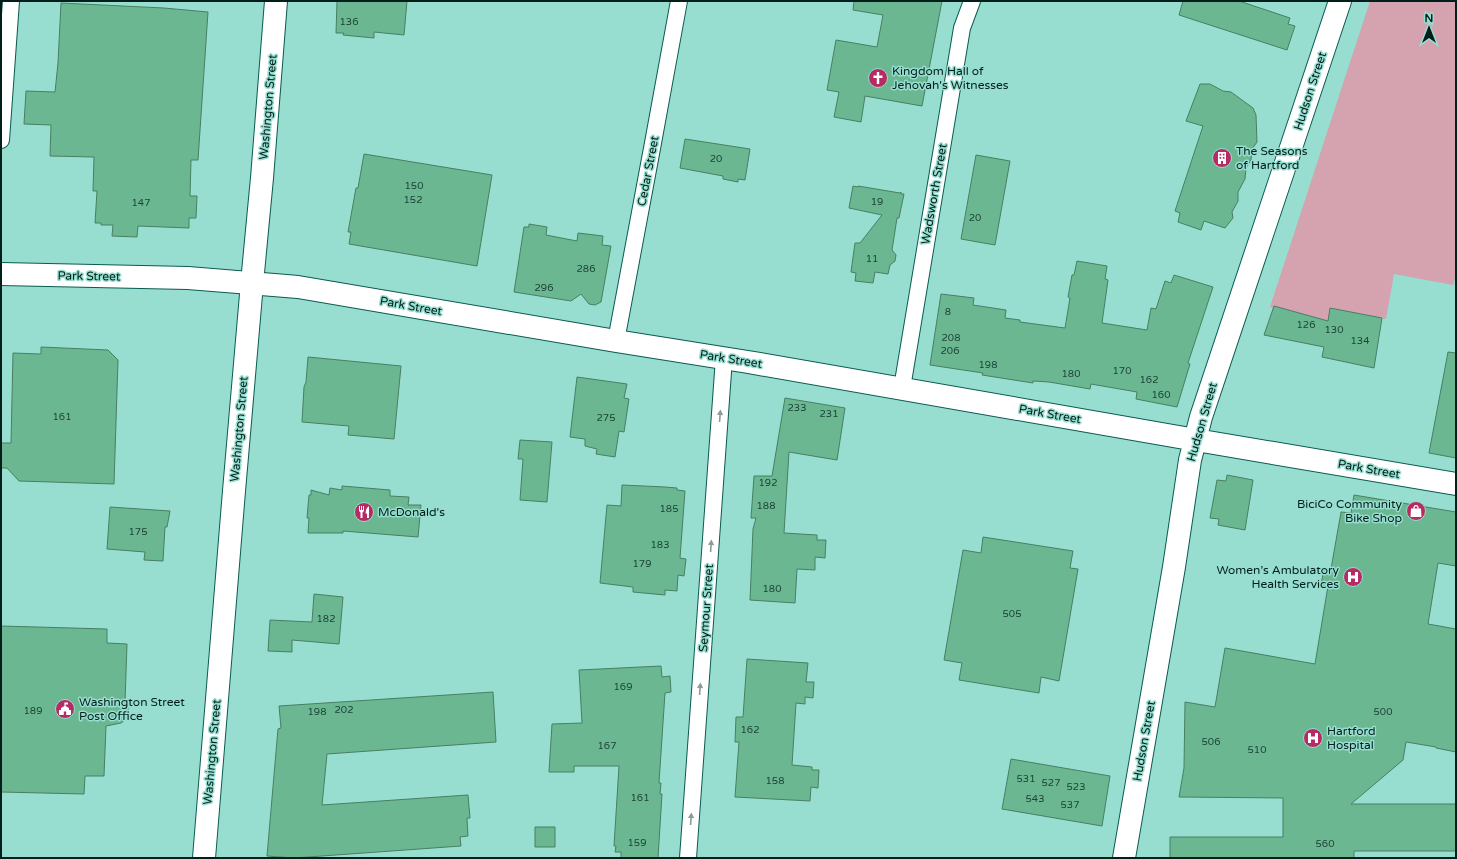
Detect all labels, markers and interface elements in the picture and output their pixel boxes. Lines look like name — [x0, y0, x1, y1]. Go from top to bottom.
north arrow — [1409, 8, 1449, 48]
text: N — [1425, 12, 1433, 25]
house number: 136 — [340, 16, 358, 28]
street label: Hudson Street — [1291, 50, 1329, 132]
street label: Washington Street — [256, 53, 280, 160]
place label: Kingdom Hall of Jehovah's Witnesses — [892, 64, 1009, 92]
church icon: Kingdom Hall of Jehovah's Witnesses — [867, 67, 889, 89]
street label: Cedar Street — [634, 134, 662, 207]
street label: Wadsworth Street — [918, 142, 950, 246]
place label: The Seasons of Hartford — [1236, 144, 1308, 172]
building icon: The Seasons of Hartford — [1211, 147, 1233, 169]
house number: 20 — [710, 153, 722, 165]
house number: 150 — [405, 180, 423, 192]
house number: 152 — [404, 194, 422, 206]
house number: 19 — [871, 196, 883, 208]
house number: 147 — [132, 197, 150, 209]
house number: 20 — [969, 212, 981, 224]
house number: 11 — [866, 253, 878, 265]
house number: 286 — [577, 263, 595, 275]
street label: Park Street — [57, 268, 121, 284]
house number: 296 — [535, 282, 553, 294]
street label: Park Street — [379, 294, 444, 318]
house number: 8 — [945, 306, 951, 318]
house number: 126 — [1297, 319, 1315, 331]
house number: 130 — [1325, 324, 1343, 336]
house number: 208 — [942, 332, 960, 344]
house number: 134 — [1351, 335, 1369, 347]
house number: 206 — [941, 345, 959, 357]
street label: Park Street — [699, 347, 764, 371]
house number: 198 — [979, 359, 997, 371]
house number: 170 — [1113, 365, 1131, 377]
house number: 180 — [1062, 368, 1080, 380]
house number: 162 — [1140, 374, 1158, 386]
street label: Washington Street — [227, 375, 251, 482]
street label: Hudson Street — [1184, 380, 1220, 463]
house number: 160 — [1152, 389, 1170, 401]
house number: 233 — [788, 402, 806, 414]
street label: Park Street — [1018, 402, 1083, 426]
house number: 231 — [820, 408, 838, 420]
one-way arrow — [716, 410, 723, 422]
house number: 161 — [53, 411, 71, 423]
house number: 275 — [597, 412, 615, 424]
street label: Park Street — [1337, 457, 1402, 481]
house number: 192 — [759, 477, 777, 489]
place label: BiciCo Community Bike Shop — [1297, 497, 1403, 525]
house number: 188 — [757, 500, 775, 512]
shop icon: BiciCo Community Bike Shop — [1405, 500, 1427, 522]
restaurant icon: McDonald's — [353, 501, 375, 523]
house number: 185 — [660, 503, 678, 515]
place label: McDonald's — [378, 505, 445, 519]
house number: 175 — [129, 526, 147, 538]
house number: 183 — [651, 539, 669, 551]
one-way arrow — [707, 540, 714, 552]
house number: 179 — [633, 558, 651, 570]
street label: Seymour Street — [696, 563, 716, 652]
place label: Women’s Ambulatory Health Services — [1216, 563, 1340, 591]
hospital icon: Women’s Ambulatory Health Services — [1342, 566, 1364, 588]
house number: 180 — [763, 583, 781, 595]
house number: 505 — [1003, 608, 1021, 620]
house number: 182 — [317, 613, 335, 625]
house number: 169 — [614, 681, 632, 693]
one-way arrow — [697, 683, 704, 695]
place label: Washington Street Post Office — [79, 695, 185, 723]
public building icon: Washington Street Post Office — [54, 698, 76, 720]
street label: Washington Street — [200, 698, 224, 805]
street label: Hudson Street — [1130, 699, 1158, 782]
house number: 202 — [335, 704, 353, 716]
house number: 189 — [24, 705, 42, 717]
house number: 198 — [308, 706, 326, 718]
house number: 500 — [1374, 706, 1392, 718]
house number: 162 — [741, 724, 759, 736]
place label: Hartford Hospital — [1327, 724, 1376, 752]
hospital icon: Hartford Hospital — [1302, 727, 1324, 749]
house number: 506 — [1202, 736, 1220, 748]
house number: 167 — [598, 740, 616, 752]
house number: 510 — [1248, 744, 1266, 756]
house number: 531 — [1017, 773, 1035, 785]
house number: 158 — [766, 775, 784, 787]
house number: 527 — [1042, 777, 1060, 789]
house number: 523 — [1067, 781, 1085, 793]
house number: 161 — [631, 792, 649, 804]
house number: 543 — [1026, 793, 1044, 805]
house number: 537 — [1061, 799, 1079, 811]
one-way arrow — [687, 813, 694, 825]
house number: 159 — [628, 837, 646, 849]
house number: 560 — [1316, 838, 1334, 850]

